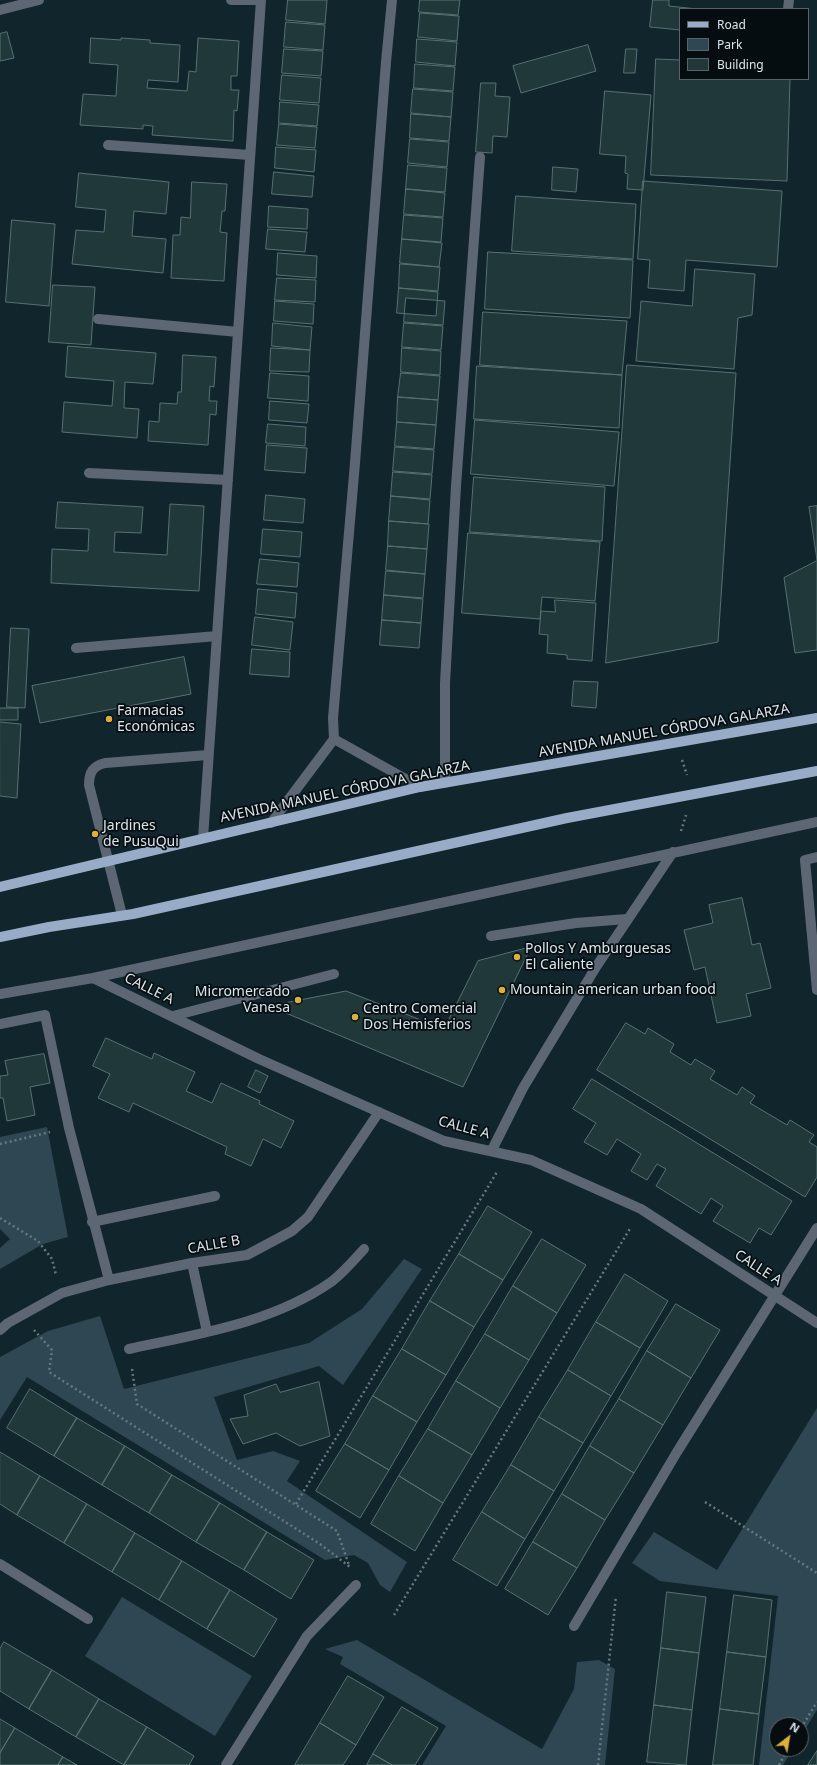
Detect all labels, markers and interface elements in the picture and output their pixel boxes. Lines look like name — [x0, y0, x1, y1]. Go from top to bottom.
legend — [679, 8, 809, 80]
text: Road — [717, 16, 746, 33]
text: Park — [717, 36, 742, 53]
text: Building — [717, 56, 764, 73]
street label: AVENIDA MANUEL CÓRDOVA GALARZA — [537, 701, 791, 761]
place label: Farmacias Económicas — [117, 703, 195, 736]
marker: Farmacias Económicas — [104, 714, 114, 724]
street label: AVENIDA MANUEL CÓRDOVA GALARZA — [219, 757, 471, 827]
place label: Jardines de PusuQui — [103, 818, 179, 850]
marker: Jardines de PusuQui — [90, 829, 100, 839]
place label: Pollos Y Amburguesas El Caliente — [525, 941, 671, 974]
marker: Pollos Y Amburguesas El Caliente — [512, 952, 522, 962]
street label: CALLE A — [122, 970, 176, 1008]
place label: Mountain american urban food — [510, 982, 716, 998]
place label: Micromercado Vanesa — [195, 984, 290, 1016]
marker: Mountain american urban food — [497, 985, 507, 995]
marker: Micromercado Vanesa — [293, 995, 303, 1005]
place label: Centro Comercial Dos Hemisferios — [363, 1001, 477, 1034]
marker: Centro Comercial Dos Hemisferios — [350, 1012, 360, 1022]
street label: CALLE A — [436, 1113, 492, 1143]
street label: CALLE B — [186, 1232, 242, 1258]
street label: CALLE A — [731, 1247, 785, 1289]
north arrow — [769, 1717, 809, 1757]
text: N — [787, 1718, 803, 1736]

